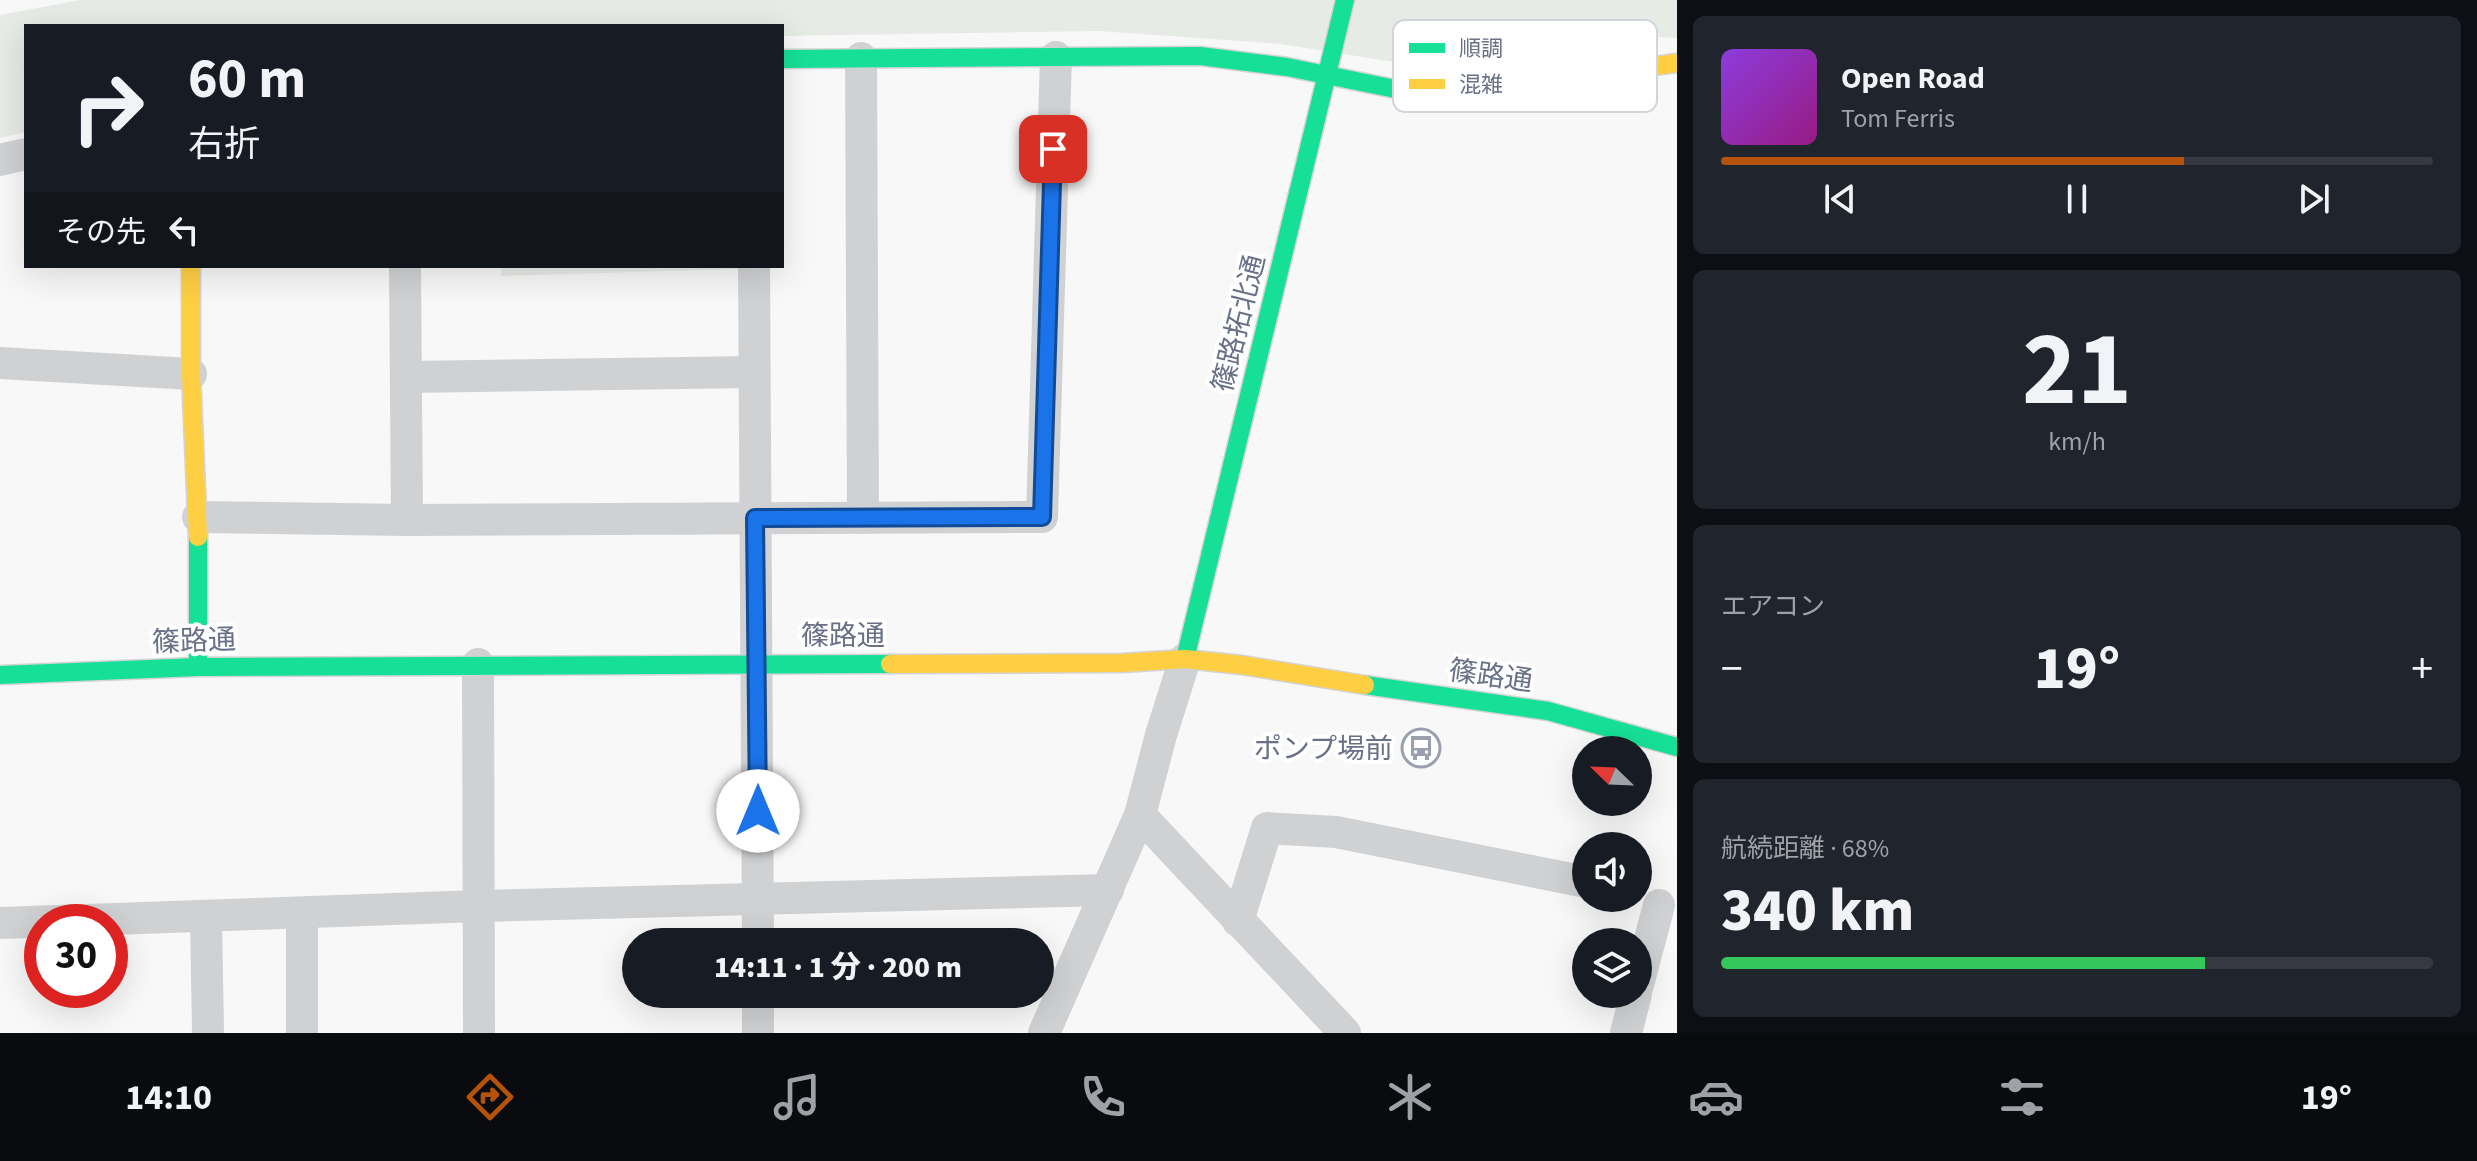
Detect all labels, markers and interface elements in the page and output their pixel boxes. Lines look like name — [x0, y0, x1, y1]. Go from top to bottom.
legend — [1393, 20, 1657, 112]
text: 順調 — [1459, 33, 1503, 65]
text: 60 m — [188, 40, 306, 119]
icon: right — [56, 56, 160, 160]
text: Open Road — [1841, 57, 1985, 100]
text: 混雑 — [1459, 69, 1503, 101]
text: Tom Ferris — [1841, 100, 1955, 137]
pin — [1019, 115, 1087, 183]
text: 右折 — [188, 119, 260, 170]
icon: arrive — [1031, 127, 1075, 171]
icon: previous — [1818, 177, 1862, 221]
icon: pause — [2055, 177, 2099, 221]
icon: next — [2292, 177, 2336, 221]
icon: left — [162, 208, 206, 252]
text: その先 — [56, 211, 146, 254]
street label: 篠路拓北通 — [1203, 250, 1275, 396]
text: 21 — [2022, 297, 2132, 445]
text: km/h — [2048, 423, 2106, 460]
text: エアコン — [1721, 588, 1825, 625]
street label: 篠路通 — [801, 616, 885, 656]
street label: 篠路通 — [151, 620, 237, 662]
text: 19° — [2034, 627, 2120, 712]
text: − — [1721, 638, 1743, 701]
text: + — [2411, 638, 2433, 701]
street label: 篠路通 — [1446, 650, 1535, 702]
bus stop icon: ポンプ場前 — [1400, 727, 1442, 769]
place label: ポンプ場前 — [1254, 729, 1393, 769]
north arrow — [1572, 736, 1652, 816]
map controls — [1572, 736, 1652, 1008]
position arrow — [716, 769, 800, 853]
text: 航続距離 · 68% — [1721, 830, 1889, 867]
button: sound — [1572, 832, 1652, 912]
text: 340 km — [1721, 869, 1914, 954]
speed limit sign: 30 — [24, 904, 128, 1008]
button: layers — [1572, 928, 1652, 1008]
text: 14:11 · 1 分 · 200 m — [714, 946, 962, 989]
icon: directions — [462, 1069, 518, 1125]
icon: music — [769, 1069, 825, 1125]
icon: phone — [1075, 1069, 1131, 1125]
icon: climate — [1382, 1069, 1438, 1125]
icon: car — [1688, 1069, 1744, 1125]
icon: filters — [1994, 1069, 2050, 1125]
text: 14:10 — [125, 1072, 212, 1123]
text: 19° — [2301, 1072, 2352, 1123]

